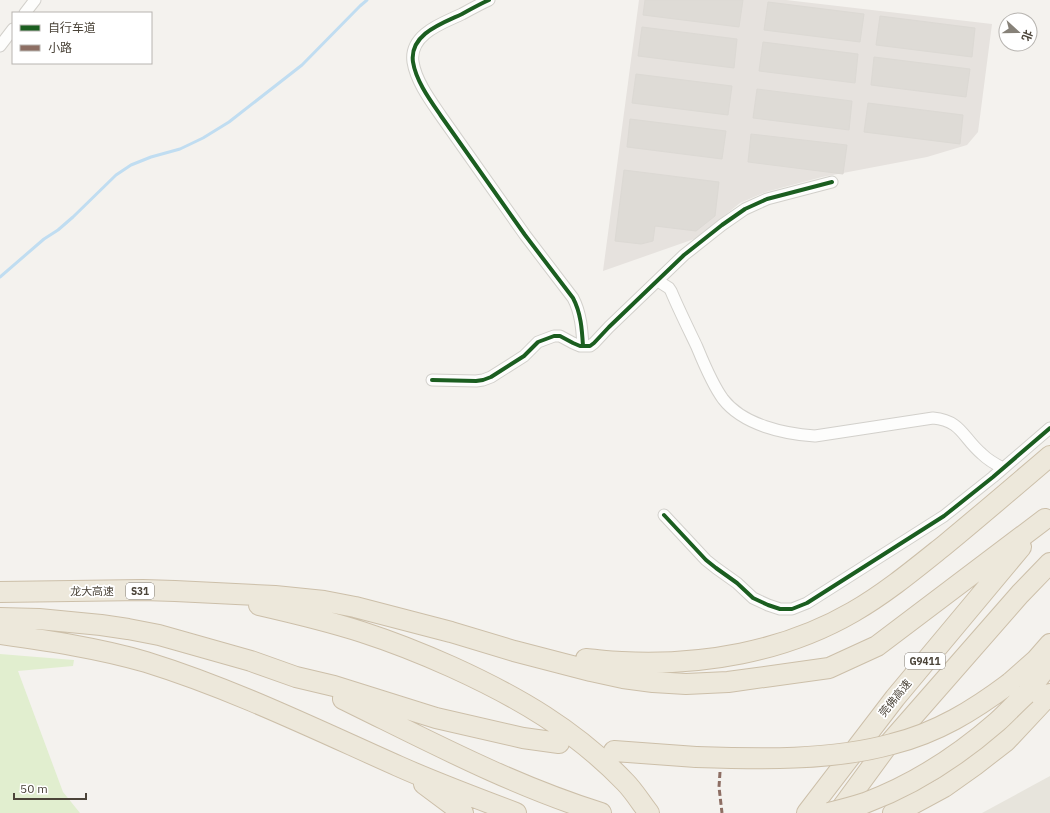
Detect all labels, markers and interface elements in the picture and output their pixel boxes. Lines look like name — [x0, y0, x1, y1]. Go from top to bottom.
legend — [12, 12, 152, 64]
north arrow — [998, 12, 1038, 52]
text: 自行车道 — [48, 20, 96, 35]
text: 北 — [1019, 28, 1036, 43]
text: 小路 — [48, 40, 72, 55]
road number: S31 — [126, 583, 154, 599]
street label: 龙大高速 — [70, 584, 114, 598]
road number: G9411 — [905, 653, 945, 669]
street label: 莞佛高速 — [876, 676, 914, 720]
scale bar — [14, 775, 86, 801]
text: 50 m — [20, 781, 48, 796]

